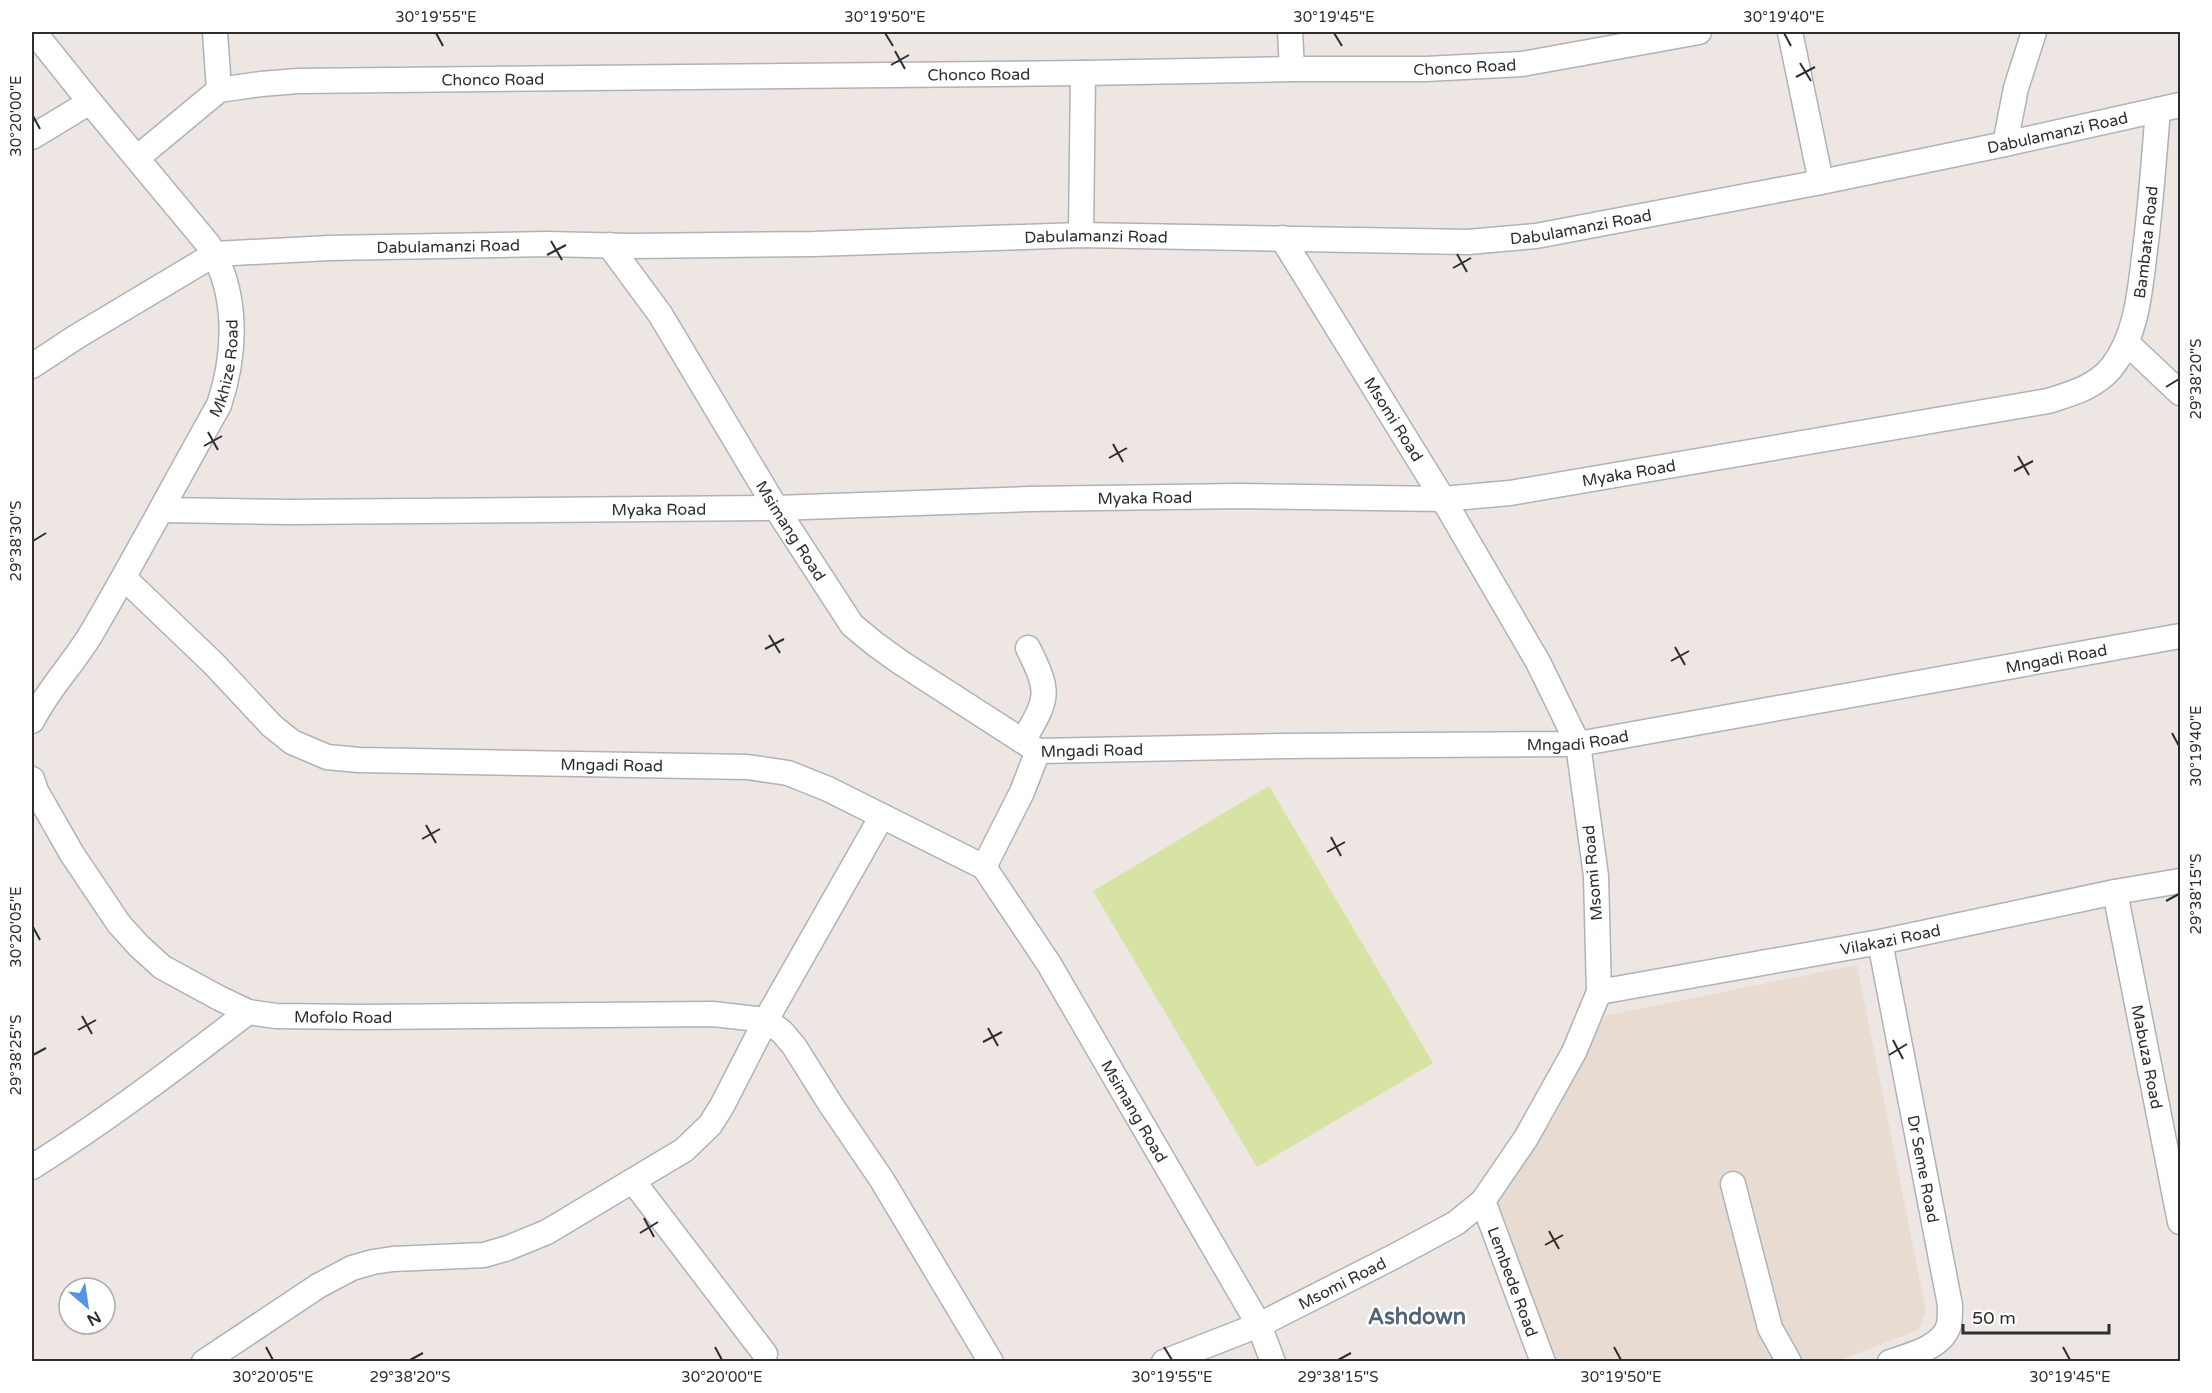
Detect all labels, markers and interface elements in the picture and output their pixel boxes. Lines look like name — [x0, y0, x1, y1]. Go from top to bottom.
text: 30°19'55"E — [395, 8, 477, 26]
text: 30°19'50"E — [844, 8, 926, 26]
text: 30°19'45"E — [1293, 8, 1375, 26]
text: 30°19'40"E — [1743, 8, 1825, 26]
street label: Chonco Road — [1413, 55, 1517, 80]
street label: Chonco Road — [927, 65, 1030, 86]
street label: Chonco Road — [441, 69, 545, 91]
text: 30°20'00"E — [7, 75, 25, 157]
street label: Dabulamanzi Road — [1986, 108, 2130, 158]
street label: Bambata Road — [2130, 185, 2163, 300]
street label: Dabulamanzi Road — [1509, 205, 1653, 249]
street label: Dabulamanzi Road — [1024, 226, 1168, 248]
street label: Dabulamanzi Road — [376, 235, 520, 258]
street label: Mkhize Road — [205, 319, 243, 421]
text: 29°38'20"S — [2187, 339, 2205, 419]
street label: Msomi Road — [1359, 374, 1427, 465]
street label: Myaka Road — [1581, 456, 1677, 492]
street label: Msimang Road — [751, 477, 830, 585]
street label: Myaka Road — [1097, 488, 1192, 509]
street label: Myaka Road — [612, 500, 706, 520]
text: 29°38'30"S — [7, 501, 25, 581]
street label: Mngadi Road — [2004, 640, 2109, 678]
text: 30°19'40"E — [2187, 705, 2205, 787]
street label: Mngadi Road — [1527, 726, 1630, 755]
street label: Mngadi Road — [1040, 740, 1144, 762]
street label: Mngadi Road — [560, 755, 663, 776]
street label: Msomi Road — [1579, 824, 1607, 921]
text: 29°38'15"S — [2187, 854, 2205, 934]
text: 30°20'05"E — [7, 886, 25, 968]
street label: Vilakazi Road — [1839, 920, 1942, 960]
street label: Mabuza Road — [2126, 1003, 2167, 1111]
street label: Mofolo Road — [294, 1007, 393, 1028]
text: 29°38'25"S — [7, 1015, 25, 1095]
street label: Msimang Road — [1096, 1057, 1171, 1166]
street label: Dr Seme Road — [1903, 1113, 1943, 1225]
street label: Lembede Road — [1483, 1224, 1542, 1340]
street label: Msomi Road — [1295, 1253, 1390, 1314]
north arrow — [57, 1276, 117, 1336]
scale bar — [1963, 1297, 2108, 1335]
district label: Ashdown — [1368, 1304, 1466, 1330]
text: N — [83, 1306, 104, 1330]
text: 50 m — [1972, 1307, 2016, 1329]
text: 30°20'05"E — [232, 1368, 314, 1386]
text: 29°38'20"S — [370, 1368, 450, 1386]
text: 30°20'00"E — [681, 1368, 763, 1386]
text: 30°19'55"E — [1131, 1368, 1213, 1386]
text: 29°38'15"S — [1298, 1368, 1378, 1386]
text: 30°19'50"E — [1580, 1368, 1662, 1386]
text: 30°19'45"E — [2029, 1368, 2111, 1386]

